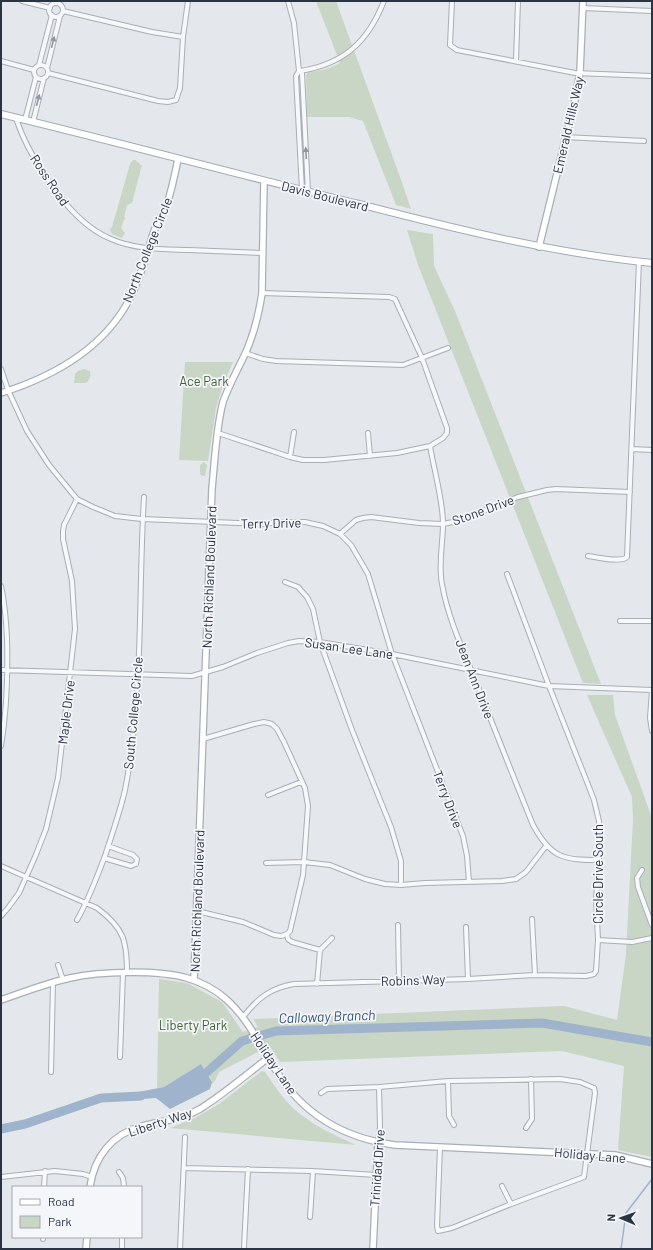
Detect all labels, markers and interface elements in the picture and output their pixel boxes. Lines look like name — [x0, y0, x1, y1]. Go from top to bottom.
one-way arrow — [50, 36, 56, 48]
street label: Emerald Hills Way — [549, 75, 587, 175]
one-way arrow — [35, 94, 41, 106]
one-way arrow — [303, 146, 309, 159]
street label: Ross Road — [27, 151, 73, 209]
street label: Davis Boulevard — [280, 177, 370, 215]
street label: North College Circle — [119, 195, 175, 305]
park label: Ace Park — [179, 373, 229, 389]
street label: Stone Drive — [450, 491, 516, 529]
street label: North Richland Boulevard — [199, 505, 219, 649]
street label: Terry Drive — [240, 514, 302, 532]
street label: Susan Lee Lane — [304, 634, 394, 662]
street label: Jean Ann Drive — [452, 637, 498, 721]
street label: South College Circle — [120, 656, 146, 770]
street label: Maple Drive — [54, 679, 78, 745]
street label: Terry Drive — [430, 768, 466, 830]
street label: Circle Drive South — [590, 824, 606, 924]
street label: North Richland Boulevard — [187, 829, 207, 973]
street label: Robins Way — [380, 971, 446, 989]
water label: Calloway Branch — [278, 1006, 376, 1026]
park label: Liberty Park — [159, 1017, 228, 1033]
street label: Holiday Lane — [247, 1029, 301, 1097]
street label: Liberty Way — [126, 1104, 194, 1140]
street label: Trinidad Drive — [366, 1129, 388, 1207]
street label: Holiday Lane — [553, 1144, 627, 1166]
legend — [12, 1186, 142, 1238]
text: Road — [48, 1194, 75, 1208]
north arrow — [601, 1198, 641, 1238]
text: Park — [48, 1214, 72, 1228]
text: N — [604, 1214, 617, 1222]

